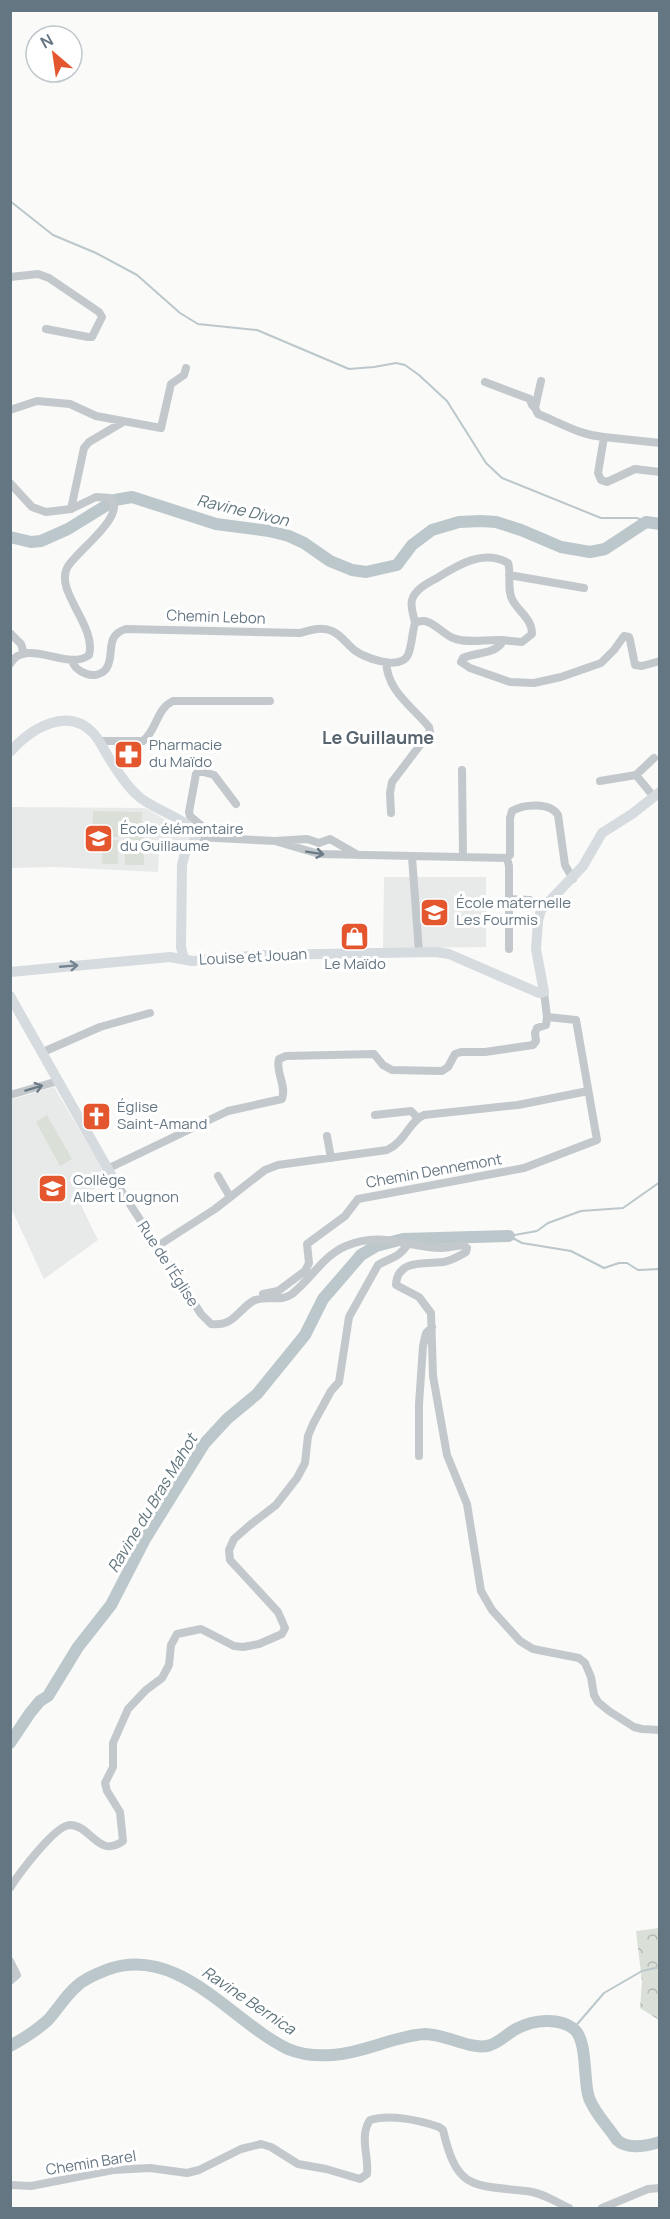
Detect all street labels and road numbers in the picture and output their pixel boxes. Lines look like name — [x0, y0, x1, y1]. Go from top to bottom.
street label: Chemin Lebon — [166, 604, 266, 629]
street label: Louise et Jouan — [198, 943, 308, 970]
street label: Chemin Dennemont — [364, 1148, 504, 1193]
street label: Rue de l'Église — [133, 1217, 204, 1311]
street label: Chemin Barel — [44, 2145, 138, 2180]

